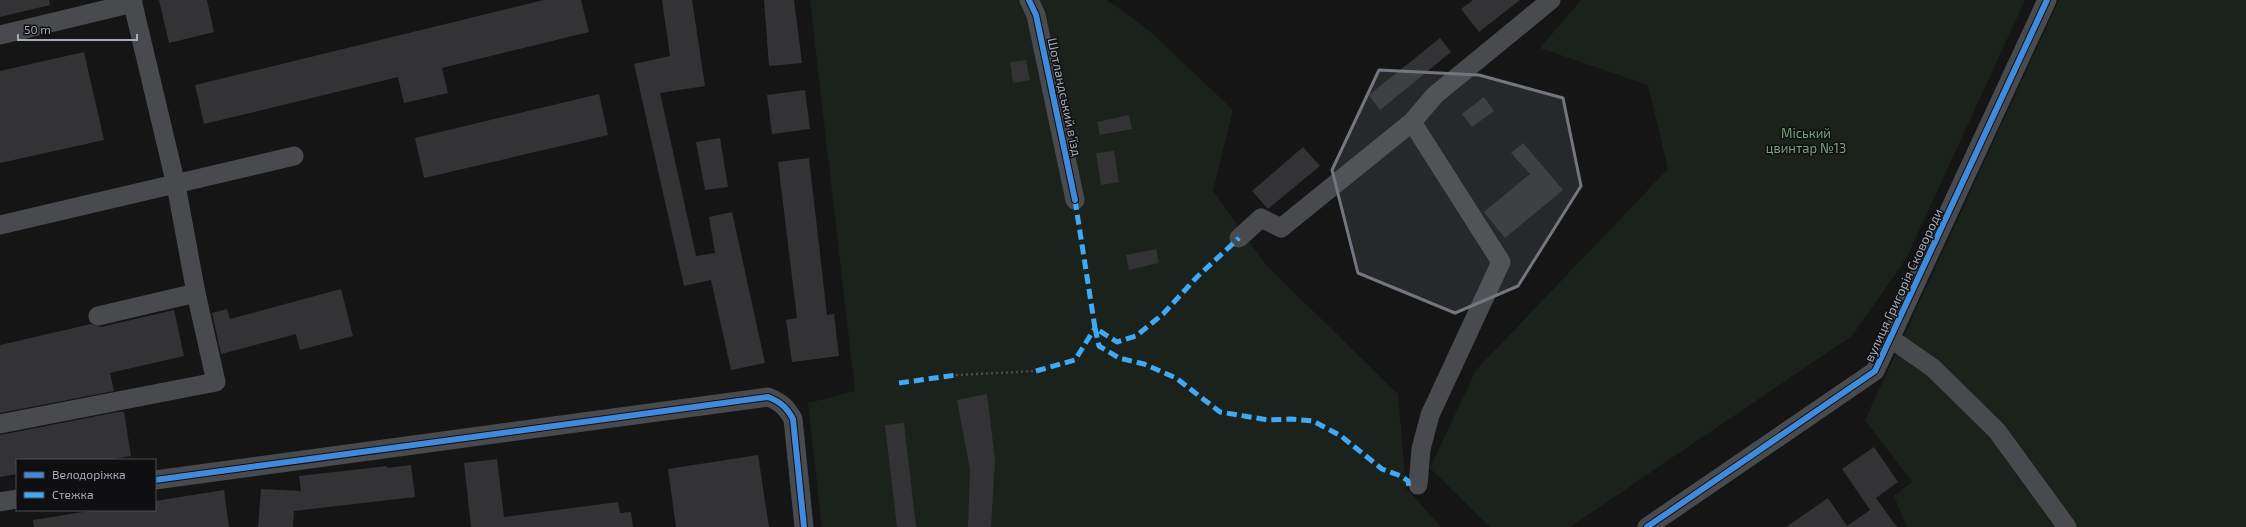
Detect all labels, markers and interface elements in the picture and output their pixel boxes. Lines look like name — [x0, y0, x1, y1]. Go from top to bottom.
scale bar — [18, 16, 137, 42]
text: 50 m — [24, 22, 51, 36]
street label: Шотландський в'їзд — [1045, 36, 1085, 158]
park label: Міський цвинтар №13 — [1766, 125, 1846, 156]
street label: вулиця Григорія Сковороди — [1860, 206, 1946, 364]
legend — [16, 459, 156, 511]
text: Велодоріжка — [52, 467, 126, 481]
text: Стежка — [52, 487, 94, 501]

